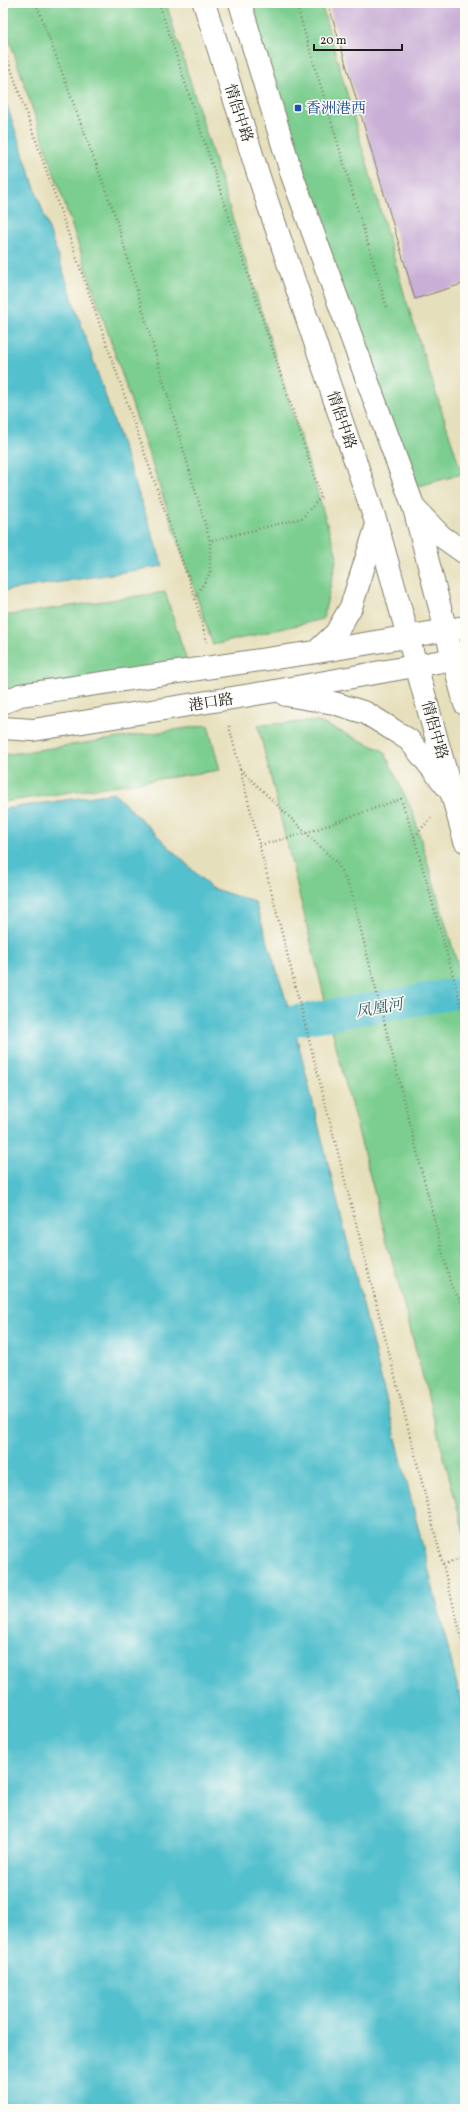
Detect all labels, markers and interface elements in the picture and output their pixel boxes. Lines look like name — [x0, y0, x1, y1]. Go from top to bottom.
scale bar — [314, 26, 402, 52]
text: 20 m — [320, 33, 347, 49]
street label: 情侶中路 — [218, 82, 257, 145]
place label: 香洲港西 — [306, 99, 366, 120]
marker: 香洲港西 — [293, 103, 303, 113]
street label: 情侶中路 — [321, 389, 360, 452]
street label: 港口路 — [187, 690, 235, 717]
street label: 情侶中路 — [415, 699, 452, 762]
water label: 凤凰河 — [354, 993, 408, 1024]

